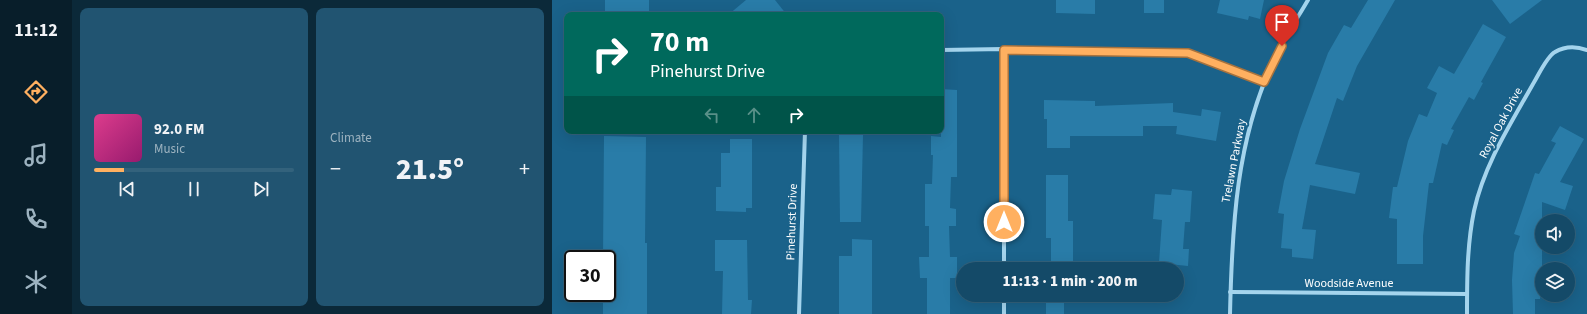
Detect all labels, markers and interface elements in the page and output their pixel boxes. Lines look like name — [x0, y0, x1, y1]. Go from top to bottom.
pin — [1265, 5, 1299, 46]
icon: arrive — [1271, 11, 1293, 33]
text: 11:12 — [14, 18, 58, 43]
text: 70 m — [650, 22, 709, 62]
icon: right — [584, 28, 636, 80]
text: Pinehurst Drive — [650, 59, 765, 84]
icon: directions — [22, 78, 50, 106]
street label: Royal Oak Drive — [1475, 84, 1527, 162]
icon: left — [701, 104, 723, 126]
icon: ahead — [743, 104, 765, 126]
icon: right — [785, 104, 807, 126]
street label: Trelawn Parkway — [1218, 117, 1251, 204]
text: 92.0 FM — [154, 119, 205, 140]
text: Climate — [330, 129, 372, 147]
text: Music — [154, 140, 185, 158]
icon: music — [22, 141, 50, 169]
text: 21.5° — [396, 148, 464, 191]
text: − — [330, 153, 341, 185]
text: + — [519, 153, 530, 185]
icon: previous — [116, 178, 138, 200]
icon: pause — [183, 178, 205, 200]
icon: next — [250, 178, 272, 200]
street label: Pinehurst Drive — [782, 183, 802, 261]
position arrow — [983, 201, 1025, 243]
icon: phone — [22, 205, 50, 233]
map controls — [1535, 214, 1575, 302]
button: sound — [1535, 214, 1575, 254]
speed limit sign: 30 — [564, 250, 616, 302]
button: layers — [1535, 262, 1575, 302]
icon: climate — [22, 268, 50, 296]
text: 11:13 · 1 min · 200 m — [1003, 271, 1137, 292]
street label: Woodside Avenue — [1304, 275, 1394, 292]

